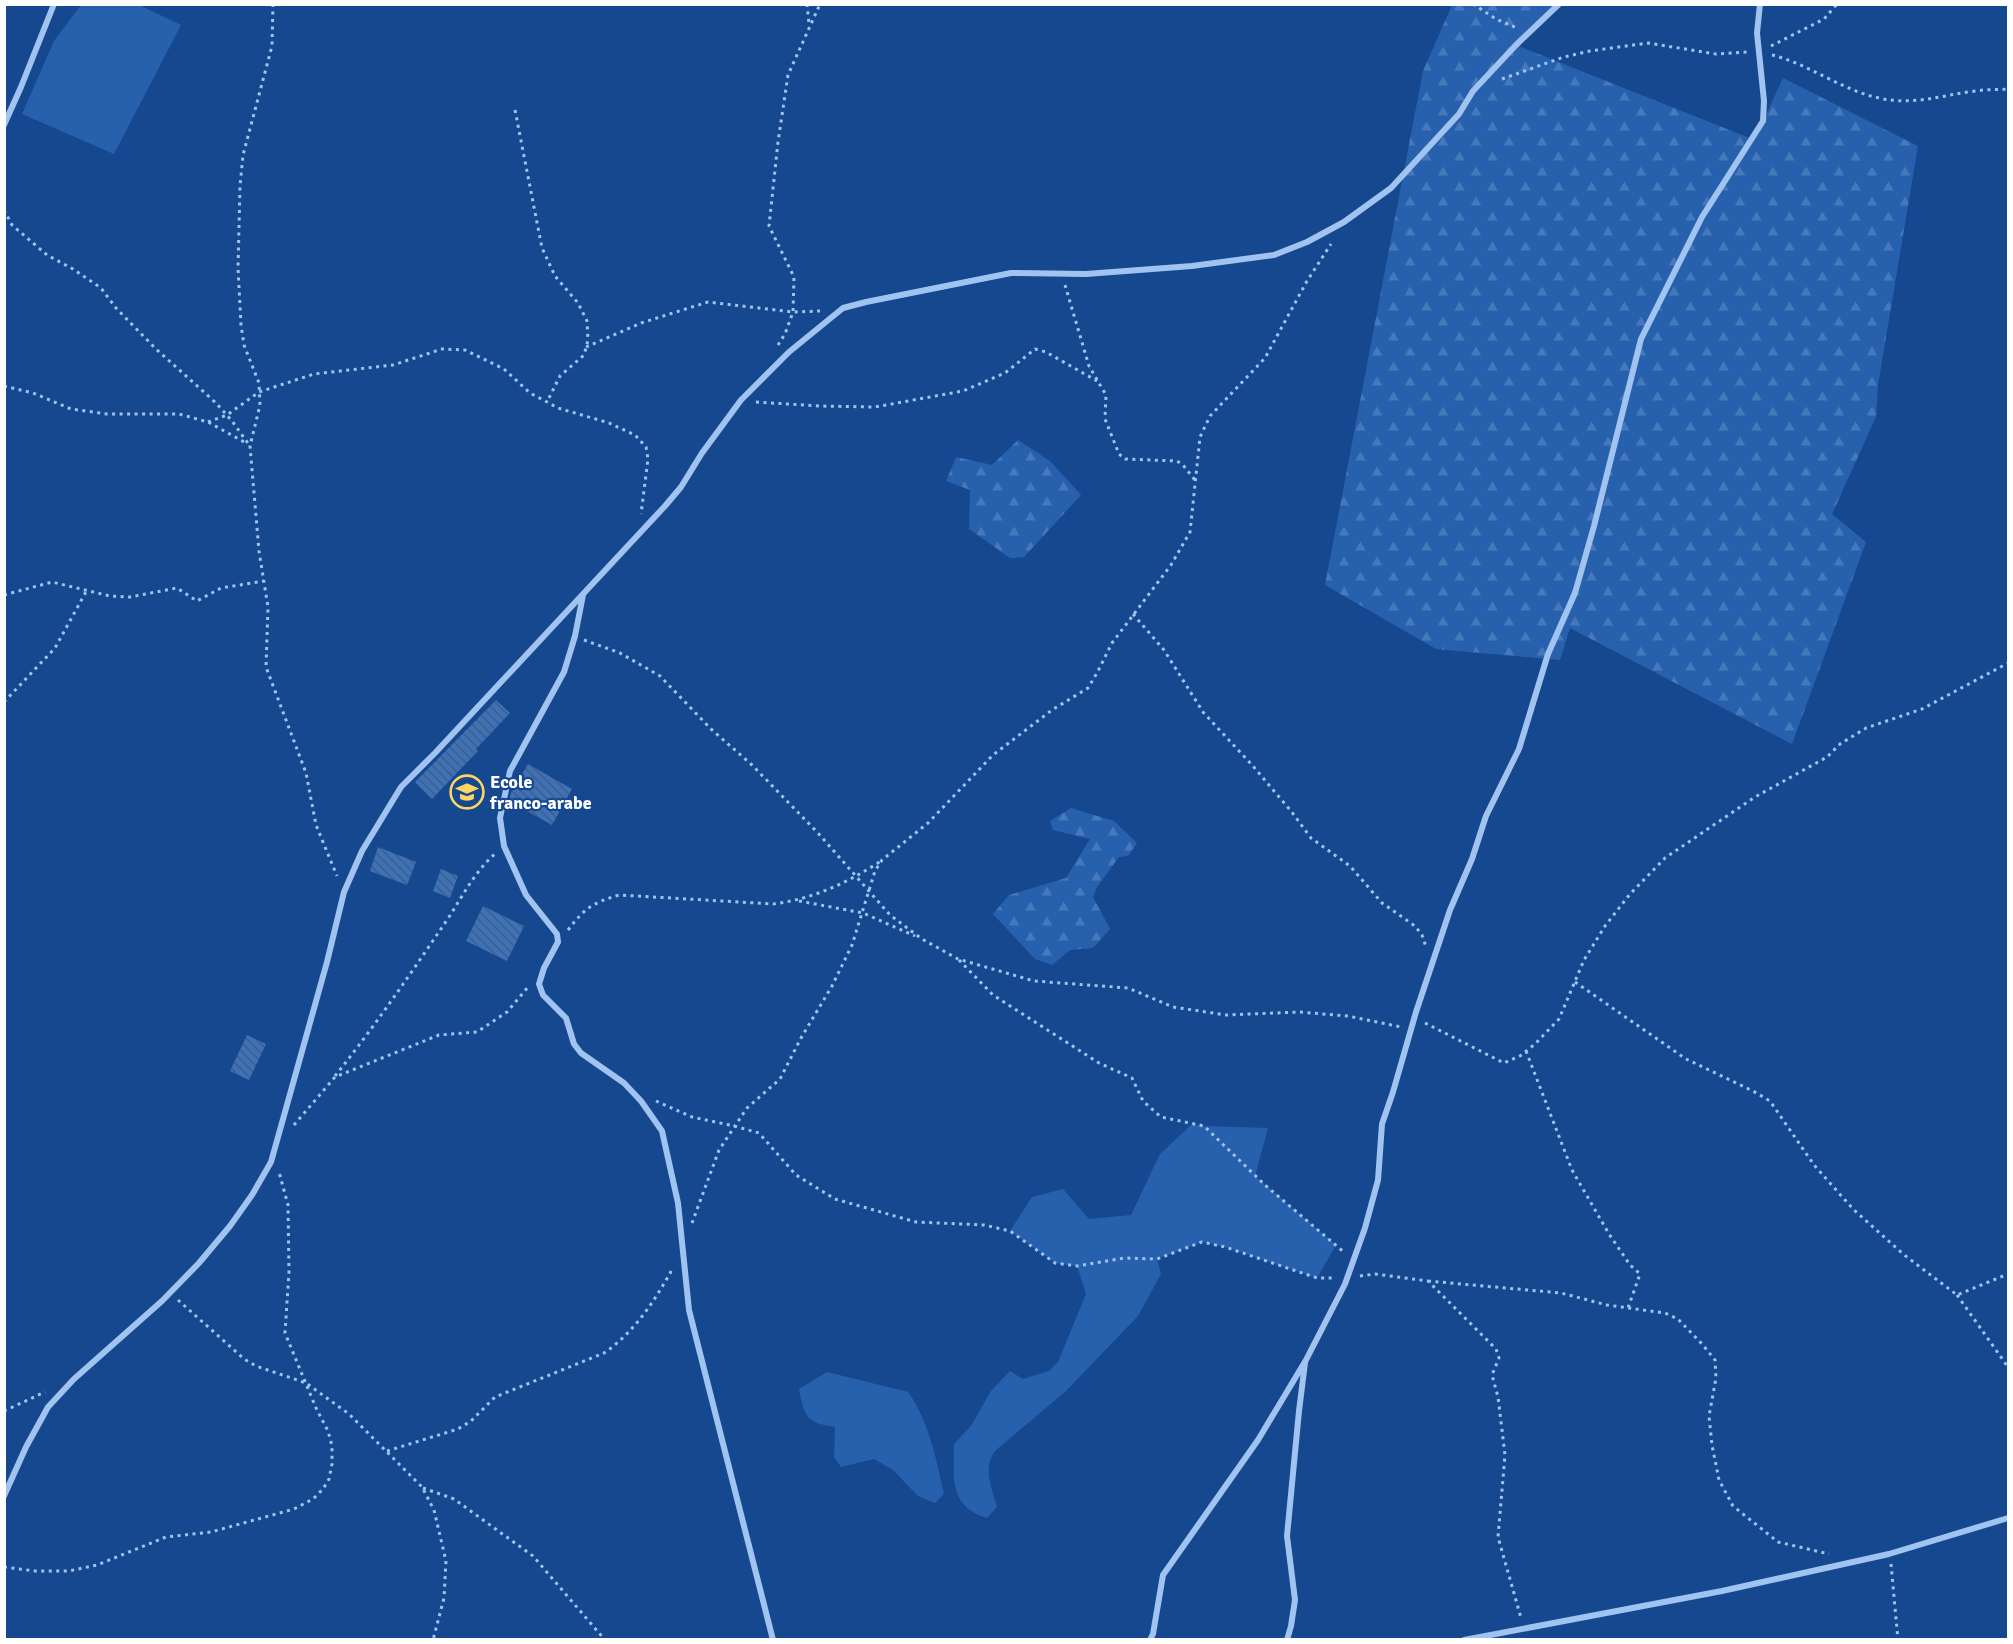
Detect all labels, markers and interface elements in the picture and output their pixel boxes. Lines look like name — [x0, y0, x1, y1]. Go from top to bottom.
place label: Ecole franco-arabe — [489, 771, 592, 814]
school or university icon: Ecole franco-arabe — [449, 774, 485, 810]

